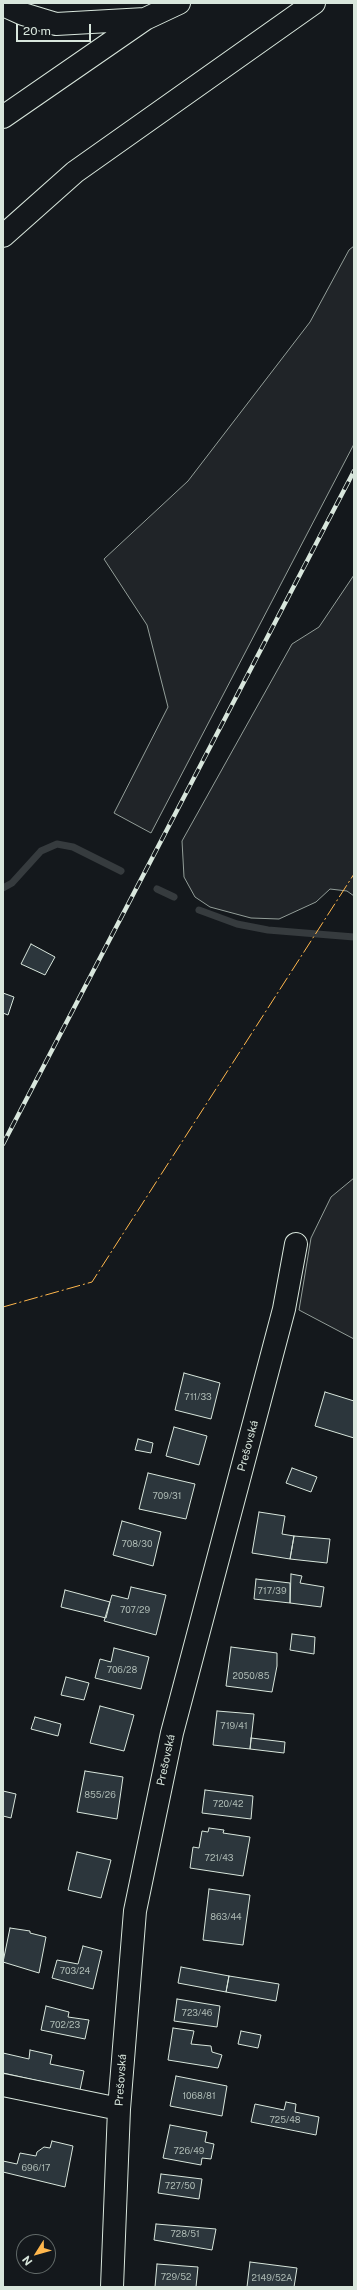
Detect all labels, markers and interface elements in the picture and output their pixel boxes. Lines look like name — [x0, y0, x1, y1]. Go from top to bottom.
scale bar — [18, 16, 93, 42]
text: 20 m — [23, 24, 51, 38]
house number: 711/33 — [184, 1392, 212, 1402]
street label: Prešovská — [235, 1419, 261, 1473]
house number: 709/31 — [153, 1491, 181, 1501]
house number: 708/30 — [122, 1539, 152, 1549]
house number: 717/39 — [257, 1586, 287, 1596]
house number: 707/29 — [120, 1605, 150, 1615]
house number: 706/28 — [107, 1665, 137, 1675]
house number: 2050/85 — [233, 1671, 269, 1681]
house number: 719/41 — [220, 1721, 248, 1731]
street label: Prešovská — [154, 1733, 178, 1787]
house number: 855/26 — [84, 1790, 116, 1800]
house number: 720/42 — [213, 1799, 243, 1809]
house number: 721/43 — [205, 1853, 233, 1863]
house number: 863/44 — [210, 1912, 242, 1922]
house number: 703/24 — [60, 1966, 90, 1976]
house number: 723/46 — [182, 2008, 212, 2018]
house number: 702/23 — [50, 2020, 80, 2030]
street label: Prešovská — [113, 2054, 129, 2106]
house number: 1068/81 — [182, 2091, 216, 2101]
house number: 725/48 — [269, 2115, 301, 2125]
house number: 726/49 — [174, 2146, 204, 2156]
house number: 696/17 — [22, 2163, 50, 2173]
house number: 727/50 — [165, 2181, 195, 2191]
house number: 728/51 — [170, 2229, 200, 2239]
north arrow — [16, 2234, 56, 2274]
text: N — [20, 2254, 35, 2268]
house number: 729/52 — [161, 2272, 191, 2282]
house number: 2149/52A — [252, 2273, 292, 2283]

